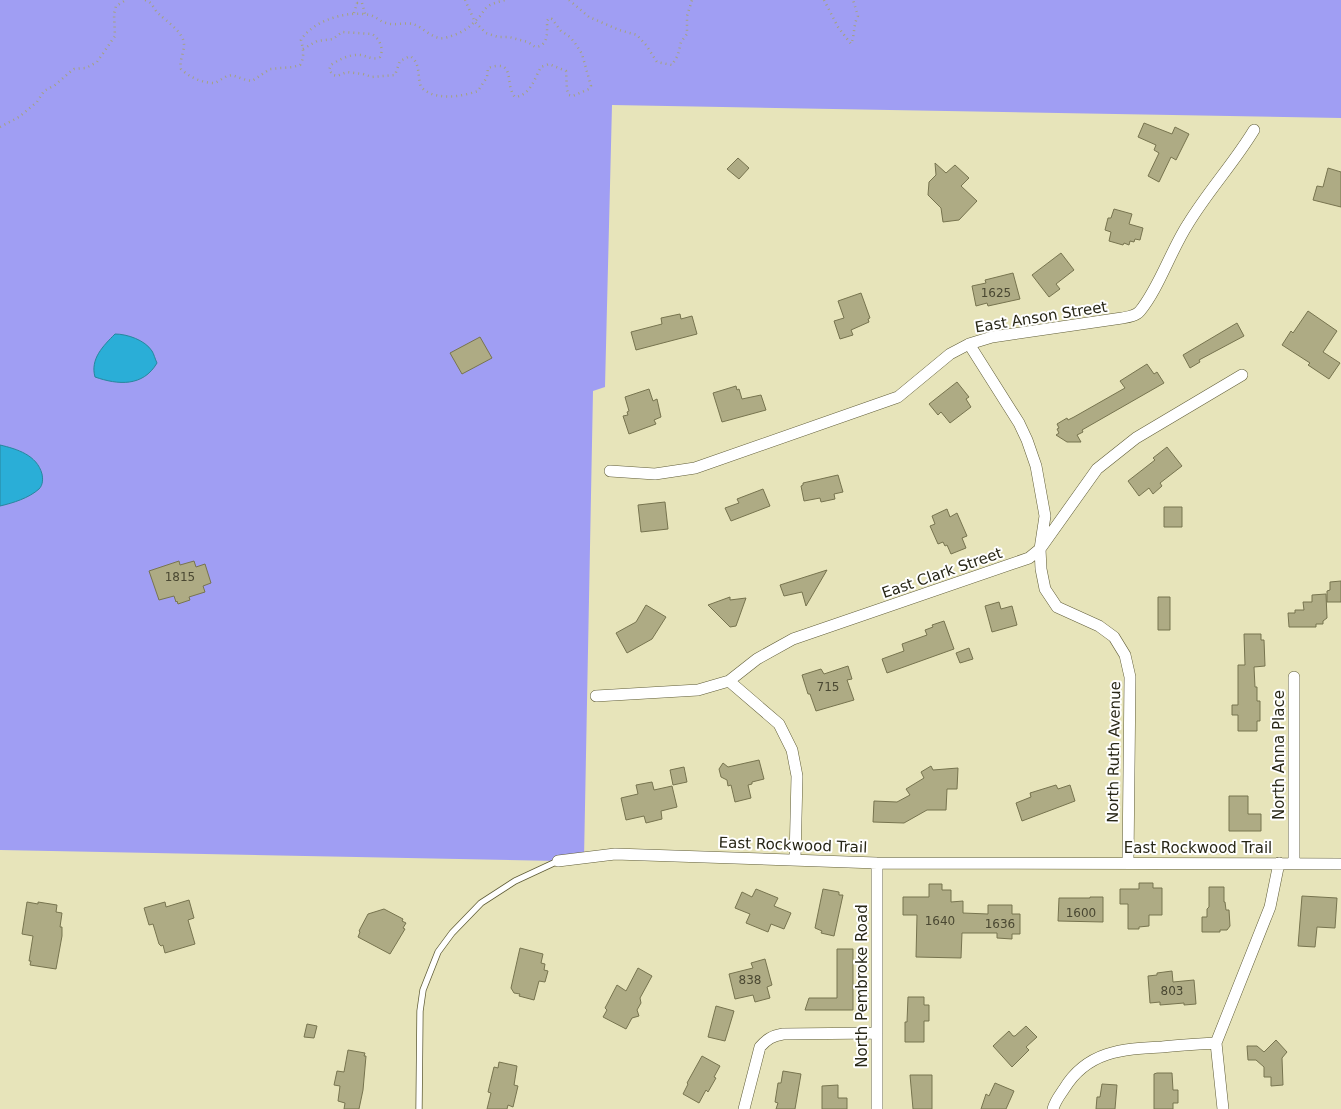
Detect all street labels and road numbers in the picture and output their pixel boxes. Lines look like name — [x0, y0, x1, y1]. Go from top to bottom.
street label: East Anson Street — [974, 298, 1109, 336]
street label: East Clark Street — [879, 544, 1005, 602]
street label: North Ruth Avenue — [1104, 681, 1124, 823]
street label: North Anna Place — [1270, 690, 1288, 820]
street label: East Rockwood Trail — [718, 833, 868, 857]
street label: East Rockwood Trail — [1124, 839, 1272, 857]
street label: North Pembroke Road — [853, 904, 871, 1068]

